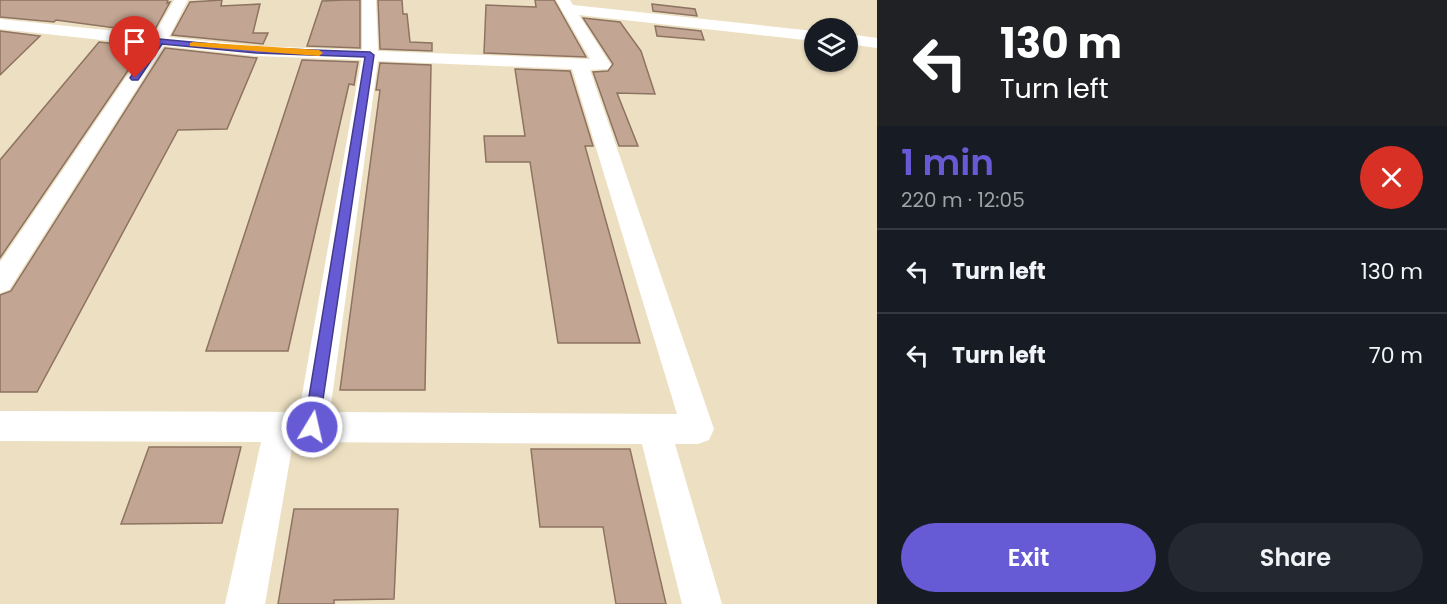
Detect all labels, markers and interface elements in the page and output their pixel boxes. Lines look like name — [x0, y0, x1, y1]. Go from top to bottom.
text: 130 m — [1000, 14, 1122, 73]
pin — [109, 16, 160, 78]
map controls — [804, 18, 858, 72]
button: layers — [804, 18, 858, 72]
icon: left — [901, 24, 979, 102]
icon: arrive — [118, 25, 151, 58]
text: Turn left — [1000, 70, 1109, 107]
text: 1 min — [901, 137, 994, 188]
button: close — [1360, 146, 1423, 209]
text: 220 m · 12:05 — [901, 186, 1025, 214]
icon: left — [901, 255, 934, 288]
text: Turn left — [952, 256, 1046, 287]
text: 130 m — [1361, 256, 1423, 287]
icon: left — [901, 339, 934, 372]
text: Turn left — [952, 340, 1046, 371]
text: 70 m — [1369, 340, 1423, 371]
position arrow — [280, 395, 344, 459]
button: Exit — [901, 523, 1156, 592]
button: Share — [1168, 523, 1423, 592]

